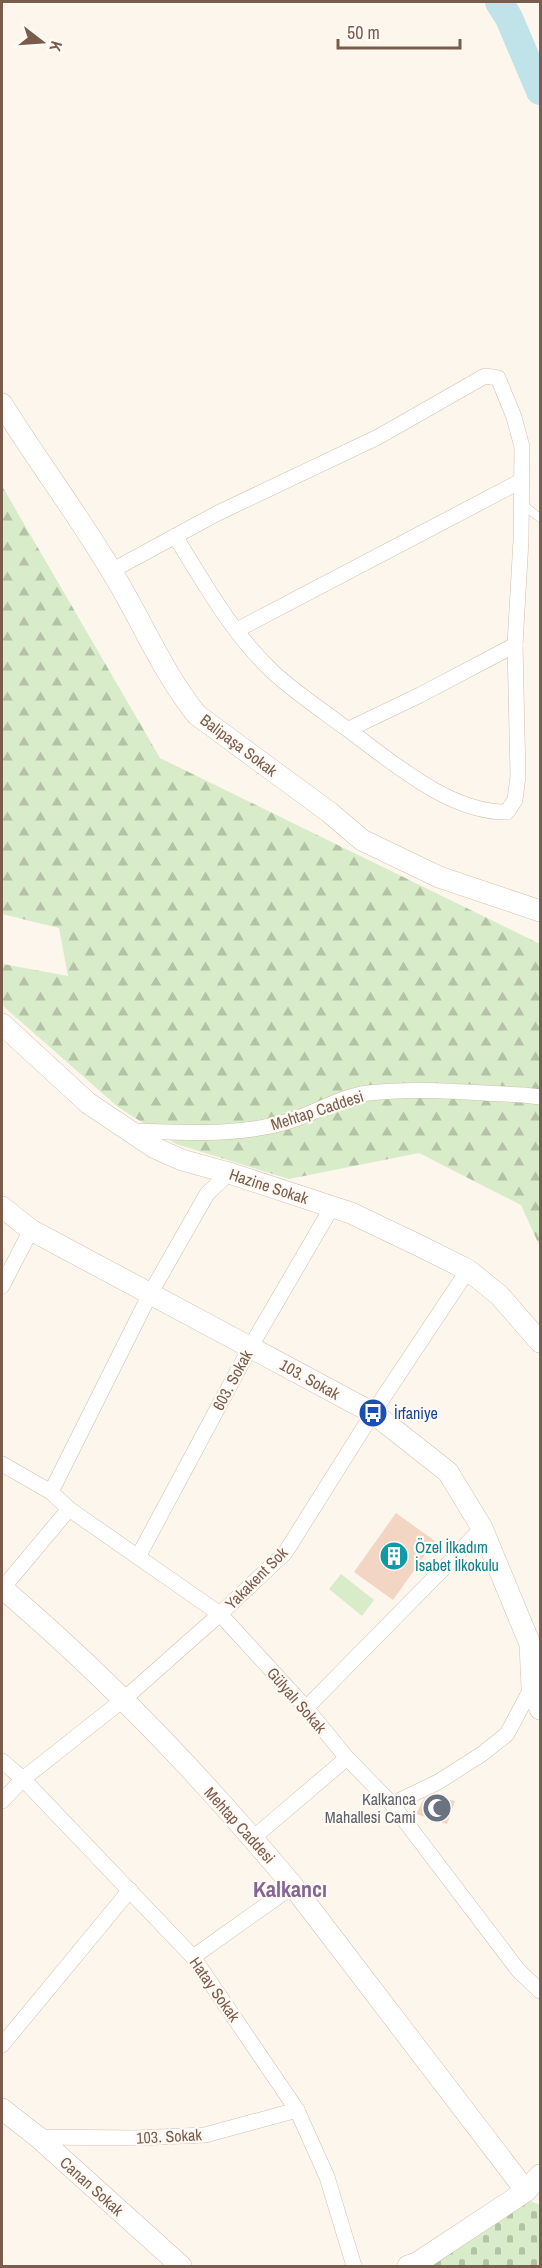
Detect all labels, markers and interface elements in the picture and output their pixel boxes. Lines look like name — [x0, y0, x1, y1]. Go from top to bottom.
north arrow — [12, 12, 72, 72]
scale bar — [338, 12, 460, 50]
text: 50 m — [347, 20, 380, 45]
text: K — [44, 39, 68, 55]
street label: Balipaşa Sokak — [196, 709, 282, 781]
street label: Mehtap Caddesi — [268, 1085, 366, 1135]
street label: Hazine Sokak — [227, 1163, 312, 1209]
street label: 603. Sokak — [207, 1345, 257, 1414]
street label: 103. Sokak — [276, 1353, 344, 1405]
bus stop icon: İrfaniye — [357, 1397, 389, 1429]
place label: İrfaniye — [394, 1402, 438, 1424]
place label: Özel İlkadım İsabet İlkokulu — [415, 1536, 499, 1576]
building icon: Özel İlkadım İsabet İlkokulu — [378, 1540, 410, 1572]
street label: Yakakent Sok — [220, 1542, 292, 1614]
street label: Gülyalı Sokak — [262, 1662, 332, 1738]
street label: Mehtap Caddesi — [200, 1782, 280, 1868]
place label: Kalkanca Mahallesi Cami — [325, 1788, 417, 1828]
mosque icon: Kalkanca Mahallesi Cami — [421, 1792, 453, 1824]
district label: Kalkancı — [253, 1874, 327, 1904]
street label: Hatay Sokak — [185, 1952, 246, 2026]
street label: 103. Sokak — [136, 2123, 203, 2149]
street label: Canan Sokak — [55, 2151, 129, 2221]

